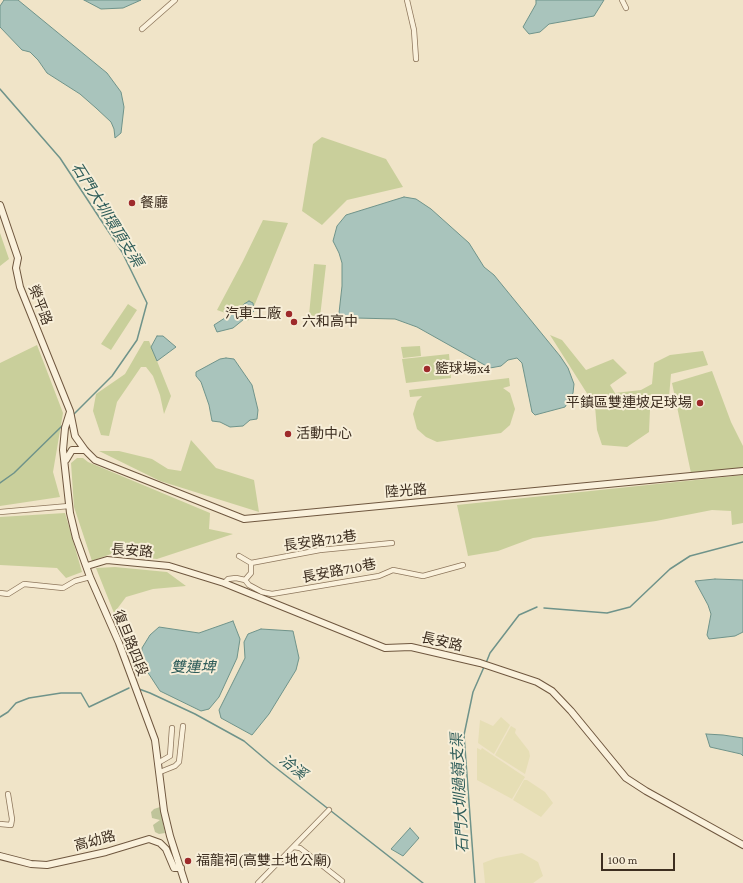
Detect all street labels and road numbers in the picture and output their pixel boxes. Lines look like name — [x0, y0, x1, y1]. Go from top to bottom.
street label: 榮平路 — [25, 282, 55, 328]
street label: 陸光路 — [384, 481, 428, 501]
street label: 長安路712巷 — [282, 528, 358, 554]
street label: 長安路 — [110, 541, 154, 561]
street label: 長安路710巷 — [301, 556, 377, 586]
street label: 復旦路四段 — [109, 607, 151, 679]
street label: 長安路 — [420, 629, 464, 655]
street label: 高幼路 — [73, 827, 117, 855]

